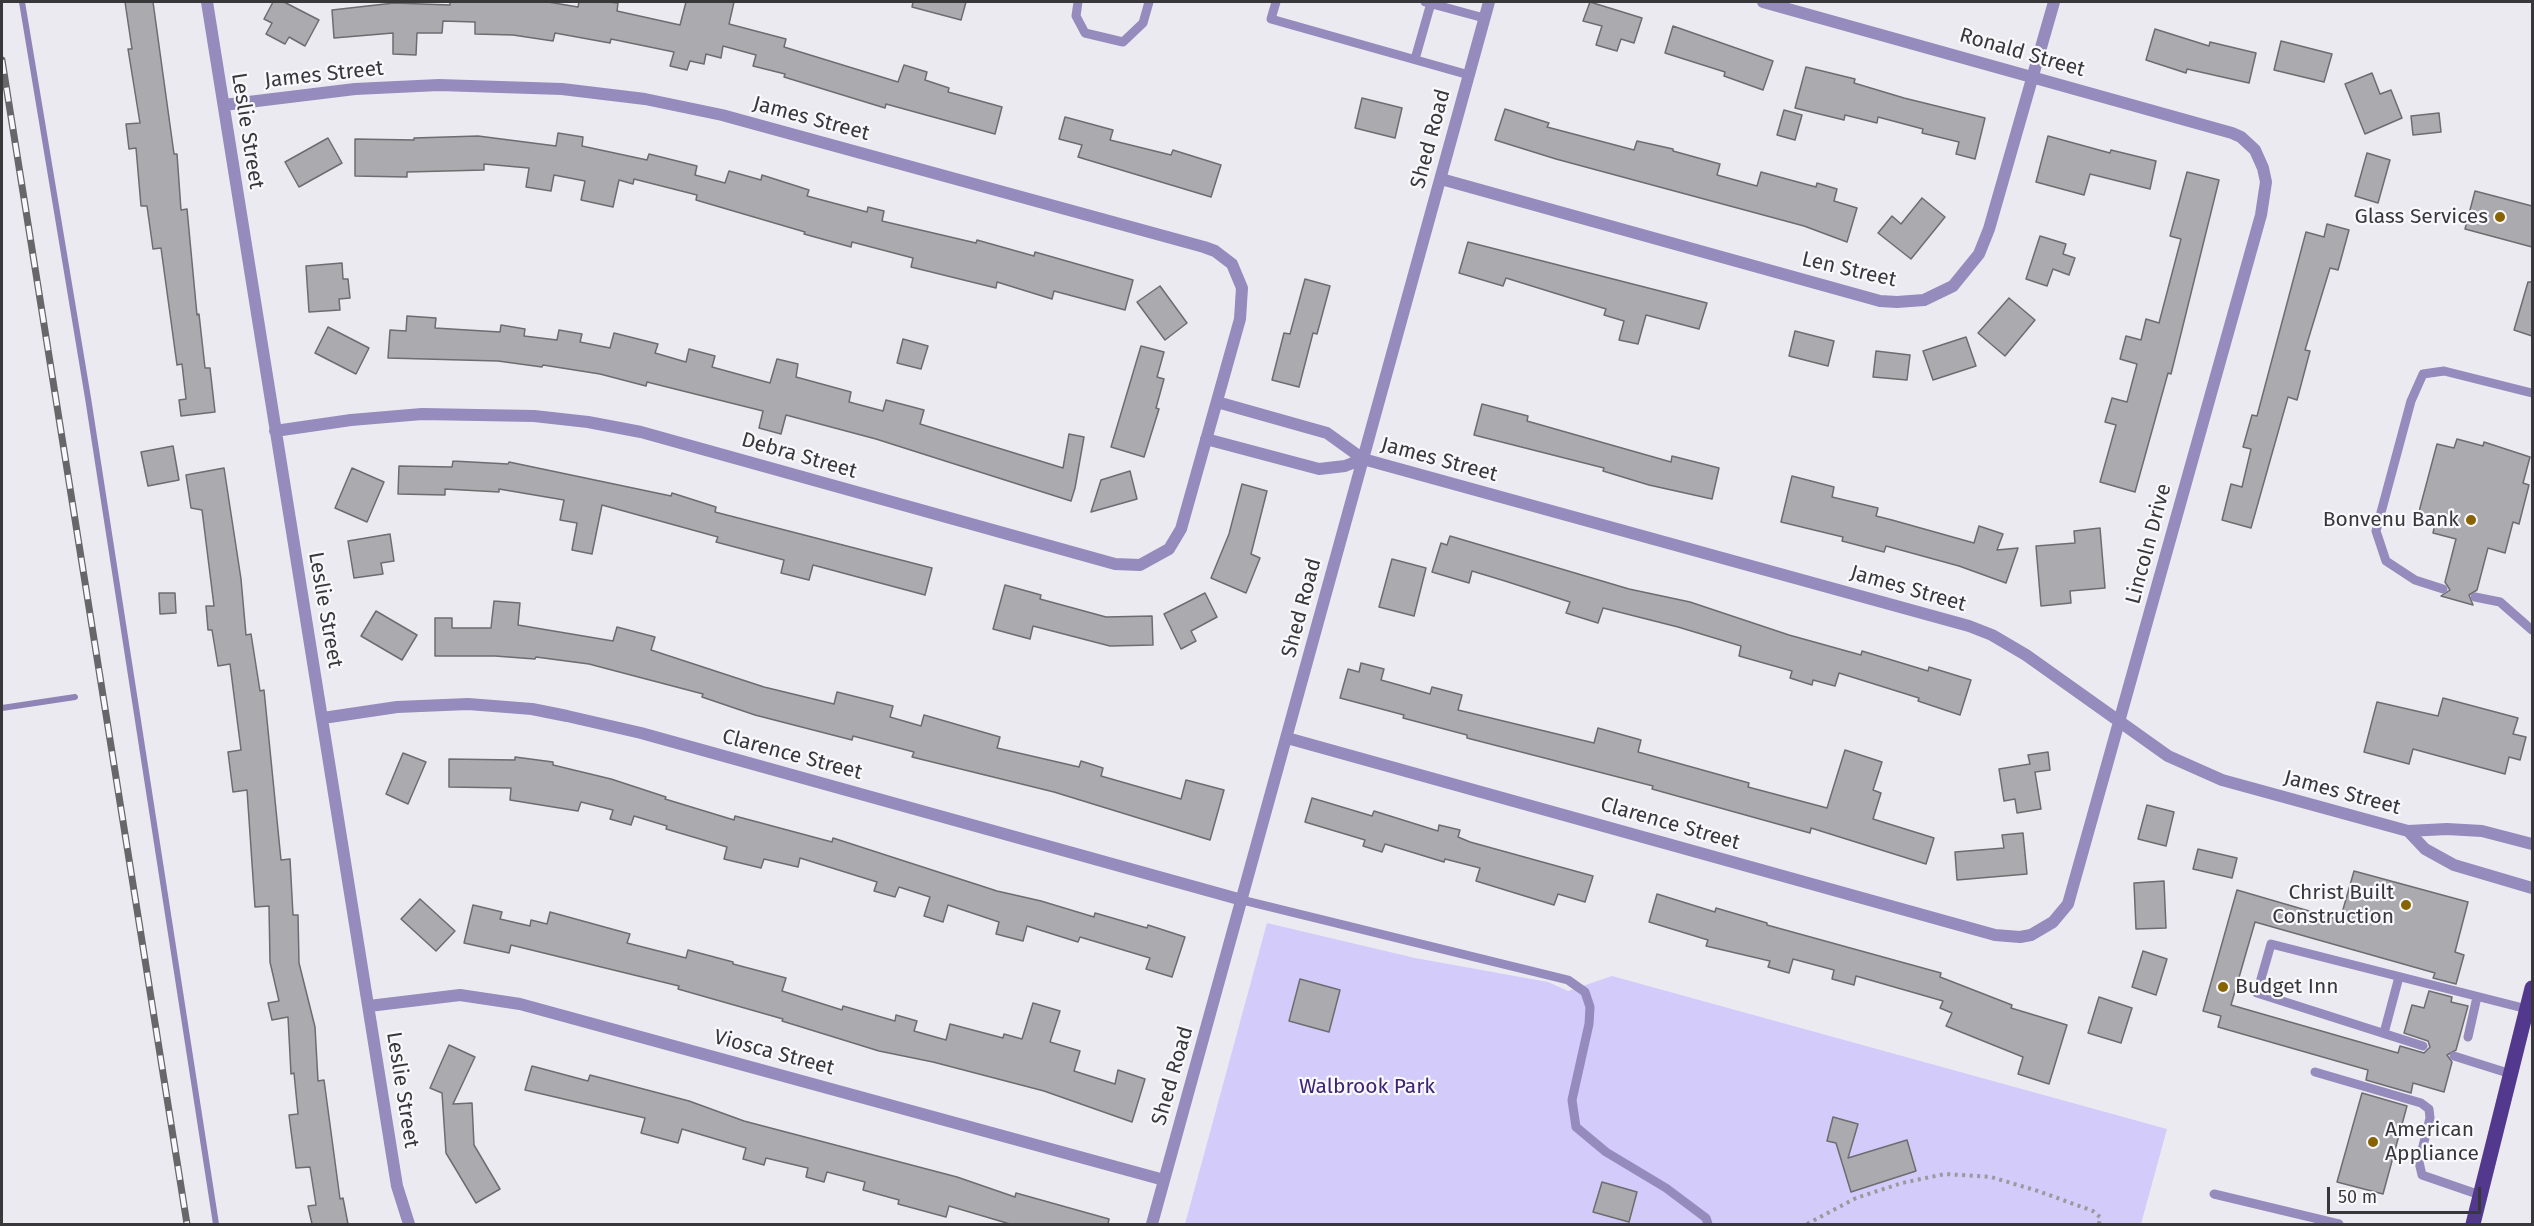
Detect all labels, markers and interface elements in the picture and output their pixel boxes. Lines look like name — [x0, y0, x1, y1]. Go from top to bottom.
street label: Ronald Street — [1956, 23, 2088, 83]
street label: James Street — [263, 56, 385, 94]
street label: Leslie Street — [225, 71, 269, 191]
street label: Shed Road — [1406, 87, 1456, 191]
street label: James Street — [750, 91, 872, 147]
place label: Glass Services — [2354, 204, 2488, 230]
marker: Glass Services — [2493, 210, 2507, 224]
street label: Len Street — [1799, 247, 1899, 293]
street label: Debra Street — [738, 428, 860, 484]
street label: James Street — [1378, 432, 1500, 488]
street label: Lincoln Drive — [2121, 481, 2177, 607]
place label: Bonvenu Bank — [2323, 507, 2459, 533]
marker: Bonvenu Bank — [2464, 513, 2478, 527]
street label: Leslie Street — [302, 550, 348, 670]
street label: Shed Road — [1277, 556, 1327, 660]
street label: James Street — [1847, 560, 1969, 618]
street label: Clarence Street — [719, 724, 865, 786]
street label: James Street — [2281, 765, 2403, 821]
street label: Clarence Street — [1597, 792, 1743, 856]
place label: Christ Built Construction — [2272, 880, 2394, 930]
marker: Christ Built Construction — [2399, 898, 2413, 912]
place label: Budget Inn — [2235, 974, 2339, 1000]
marker: Budget Inn — [2216, 980, 2230, 994]
street label: Shed Road — [1147, 1024, 1199, 1128]
street label: Viosca Street — [711, 1025, 837, 1081]
street label: Leslie Street — [380, 1030, 424, 1150]
park label: Walbrook Park — [1299, 1074, 1435, 1100]
place label: American Appliance — [2385, 1117, 2479, 1167]
marker: American Appliance — [2366, 1135, 2380, 1149]
scale bar — [2330, 1175, 2484, 1213]
text: 50 m — [2338, 1186, 2377, 1208]

